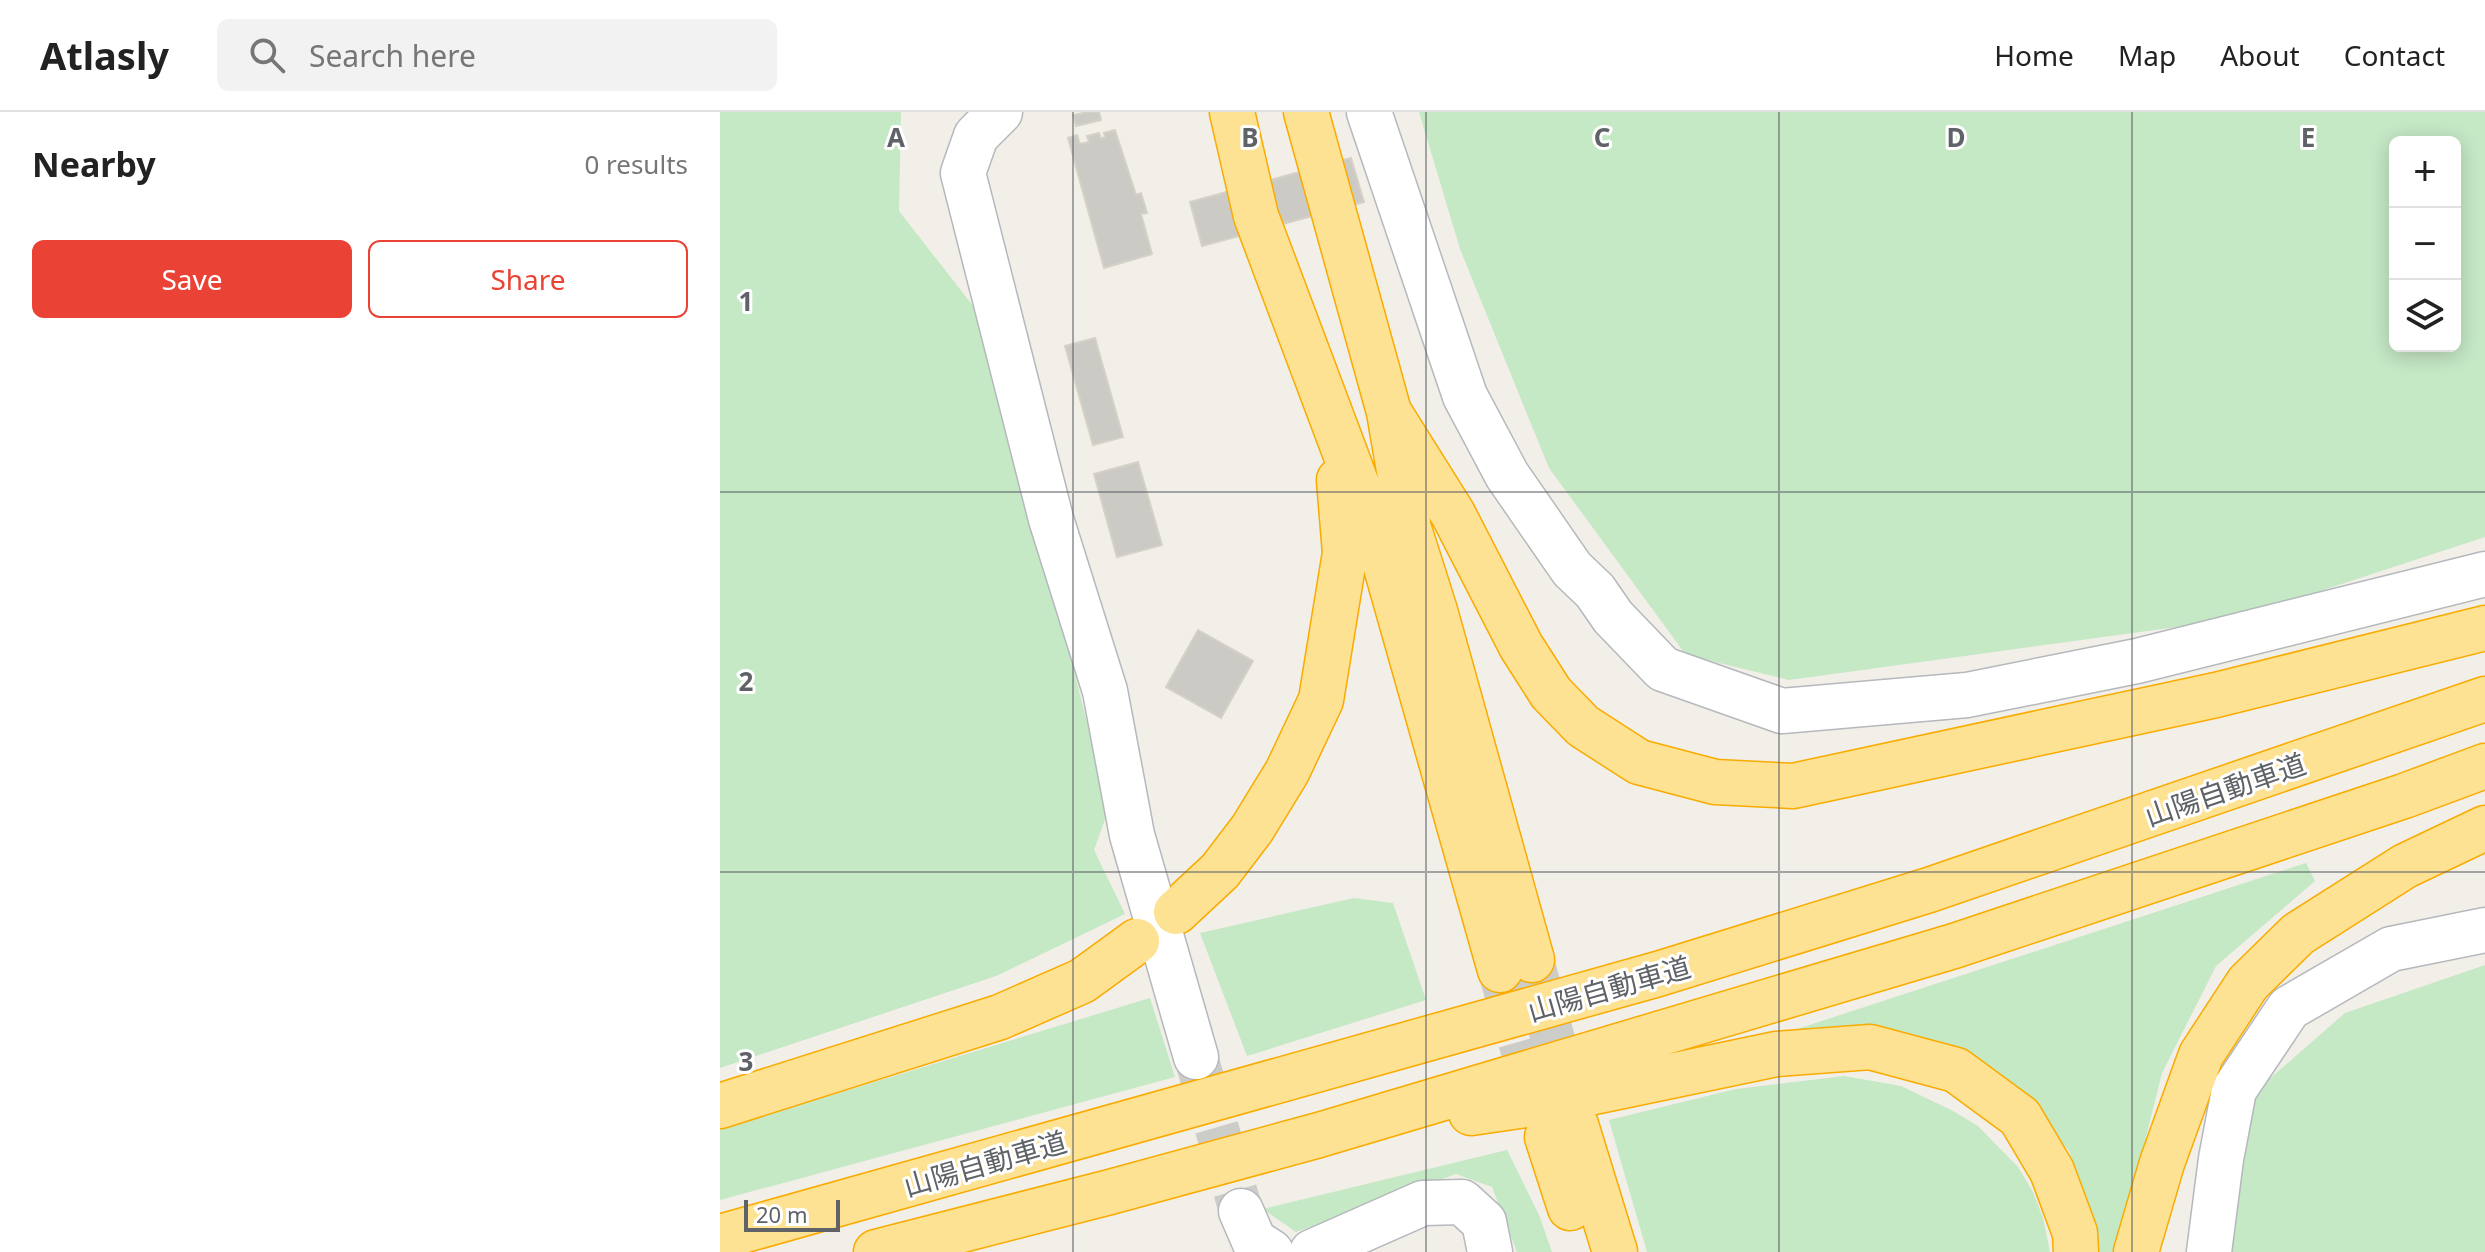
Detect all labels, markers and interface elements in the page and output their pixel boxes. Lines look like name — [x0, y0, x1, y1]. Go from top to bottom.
search box — [217, 19, 777, 91]
text: Atlasly — [40, 29, 169, 81]
icon: search — [245, 33, 289, 77]
text: Search here — [309, 35, 476, 76]
text: Home — [1994, 36, 2074, 74]
text: Map — [2118, 36, 2176, 74]
text: About — [2220, 36, 2300, 74]
text: Contact — [2344, 36, 2445, 74]
text: A — [887, 119, 905, 155]
text: B — [1241, 119, 1259, 155]
text: C — [1594, 119, 1610, 155]
text: D — [1946, 119, 1966, 155]
text: E — [2301, 119, 2315, 155]
map controls — [2389, 136, 2461, 352]
button: + — [2389, 136, 2461, 208]
text: Nearby — [32, 141, 156, 187]
text: 0 results — [584, 146, 688, 182]
button: − — [2389, 208, 2461, 280]
button: Save — [32, 240, 352, 318]
button: Share — [368, 240, 688, 318]
button: layers — [2389, 280, 2461, 352]
text: 1 — [739, 283, 753, 319]
text: 2 — [739, 663, 754, 699]
street label: 山陽自動車道 — [2139, 744, 2311, 834]
street label: 山陽自動車道 — [1523, 947, 1695, 1029]
text: 3 — [739, 1043, 753, 1079]
street label: 山陽自動車道 — [899, 1122, 1071, 1204]
scale bar — [744, 1196, 840, 1232]
text: 20 m — [756, 1199, 807, 1229]

